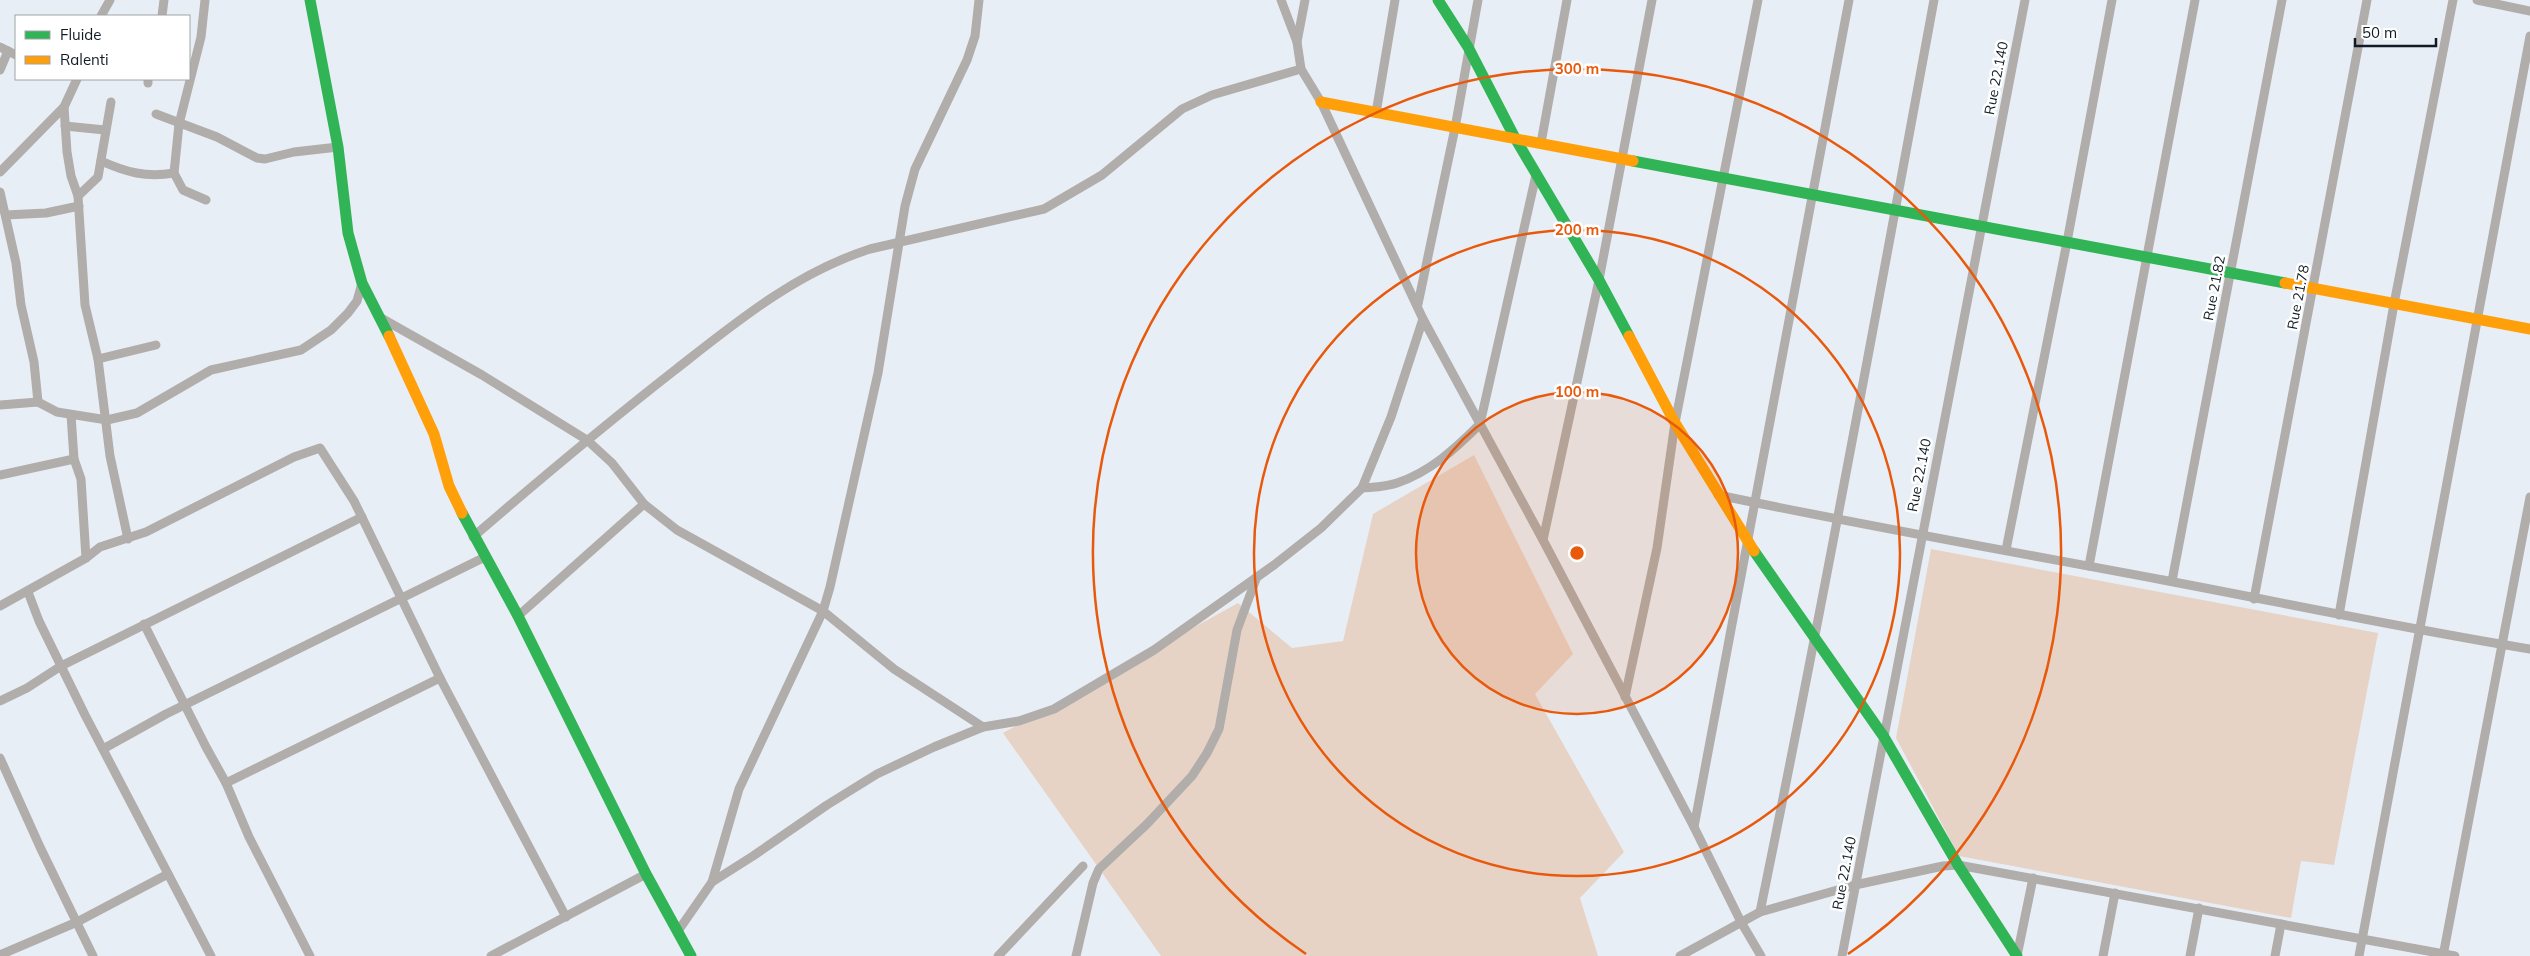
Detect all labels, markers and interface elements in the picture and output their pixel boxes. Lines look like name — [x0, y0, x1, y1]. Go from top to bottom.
legend — [15, 15, 190, 80]
scale bar — [2355, 15, 2436, 47]
text: 50 m — [2362, 23, 2397, 42]
text: Fluide — [60, 25, 101, 44]
street label: Rue 22.140 — [1980, 40, 2012, 116]
text: Ralenti — [60, 50, 109, 69]
text: 300 m — [1555, 59, 1599, 78]
text: 200 m — [1555, 220, 1599, 239]
street label: Rue 21.82 — [2199, 254, 2229, 322]
street label: Rue 21.78 — [2283, 263, 2313, 331]
text: 100 m — [1555, 382, 1599, 401]
street label: Rue 22.140 — [1903, 437, 1935, 513]
centre of rings — [1568, 544, 1586, 562]
street label: Rue 22.140 — [1828, 835, 1860, 911]

